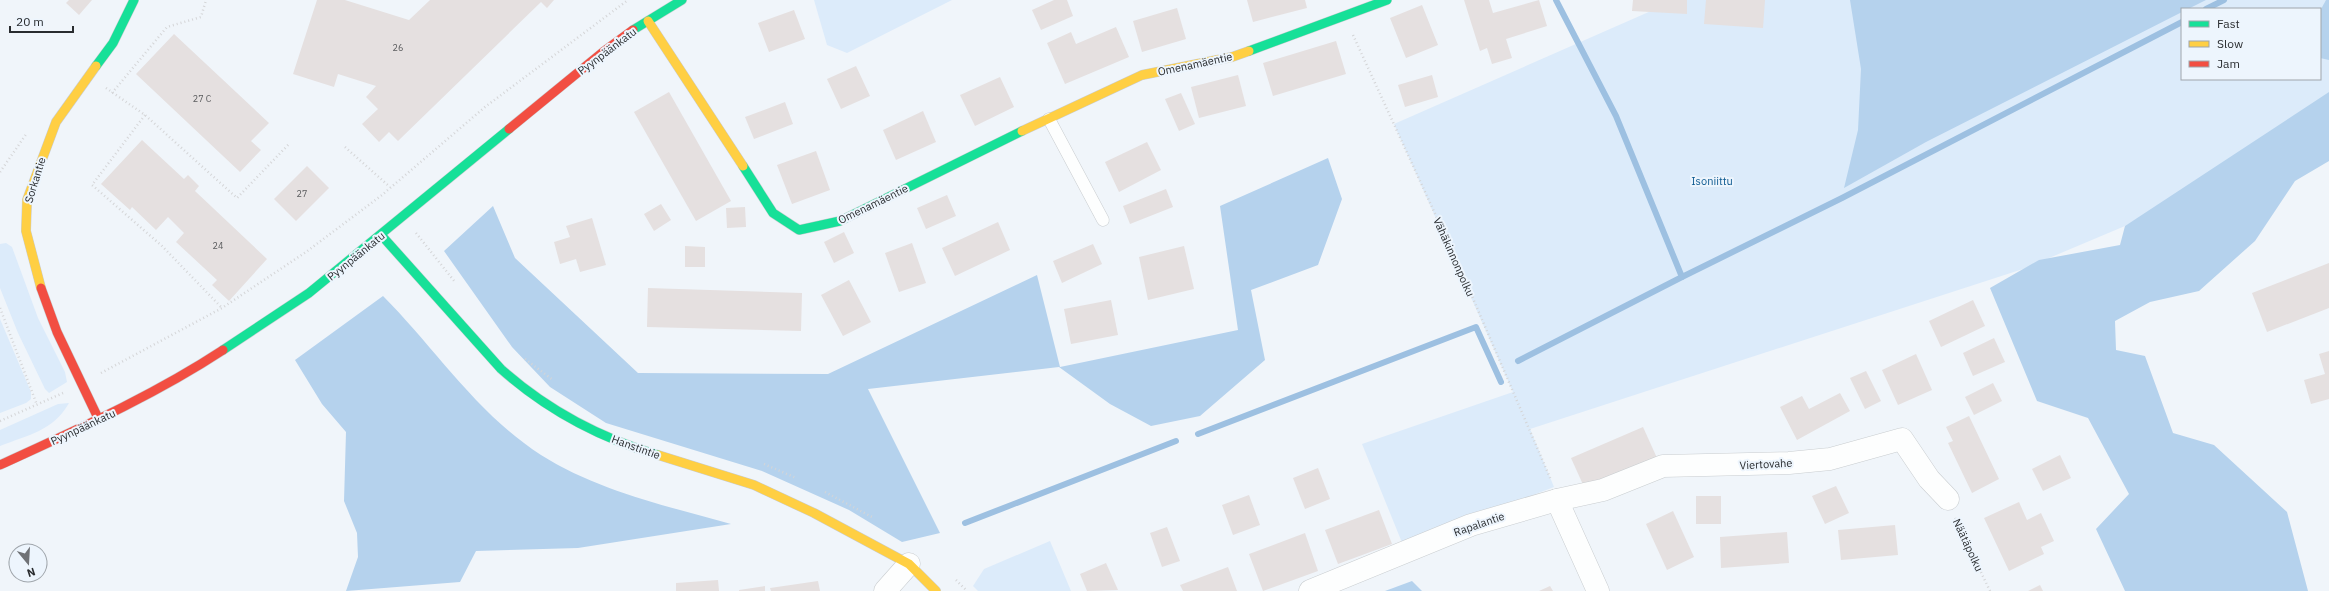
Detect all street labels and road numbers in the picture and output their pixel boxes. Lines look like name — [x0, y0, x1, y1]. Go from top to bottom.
street label: Pyynpäänkatu — [575, 24, 639, 78]
street label: Omenamäentie — [1156, 49, 1234, 79]
street label: Sorkantie — [21, 155, 49, 205]
street label: Omenamäentie — [836, 181, 910, 227]
street label: Vähäkinnonpolku — [1430, 215, 1478, 299]
street label: Pyynpäänkatu — [324, 229, 388, 283]
street label: Pyynpäänkatu — [48, 406, 118, 448]
street label: Hanstintie — [610, 432, 662, 462]
street label: Viertovahe — [1739, 456, 1793, 472]
street label: Rapalantie — [1452, 509, 1506, 539]
street label: Näätäpolku — [1950, 516, 1986, 574]

